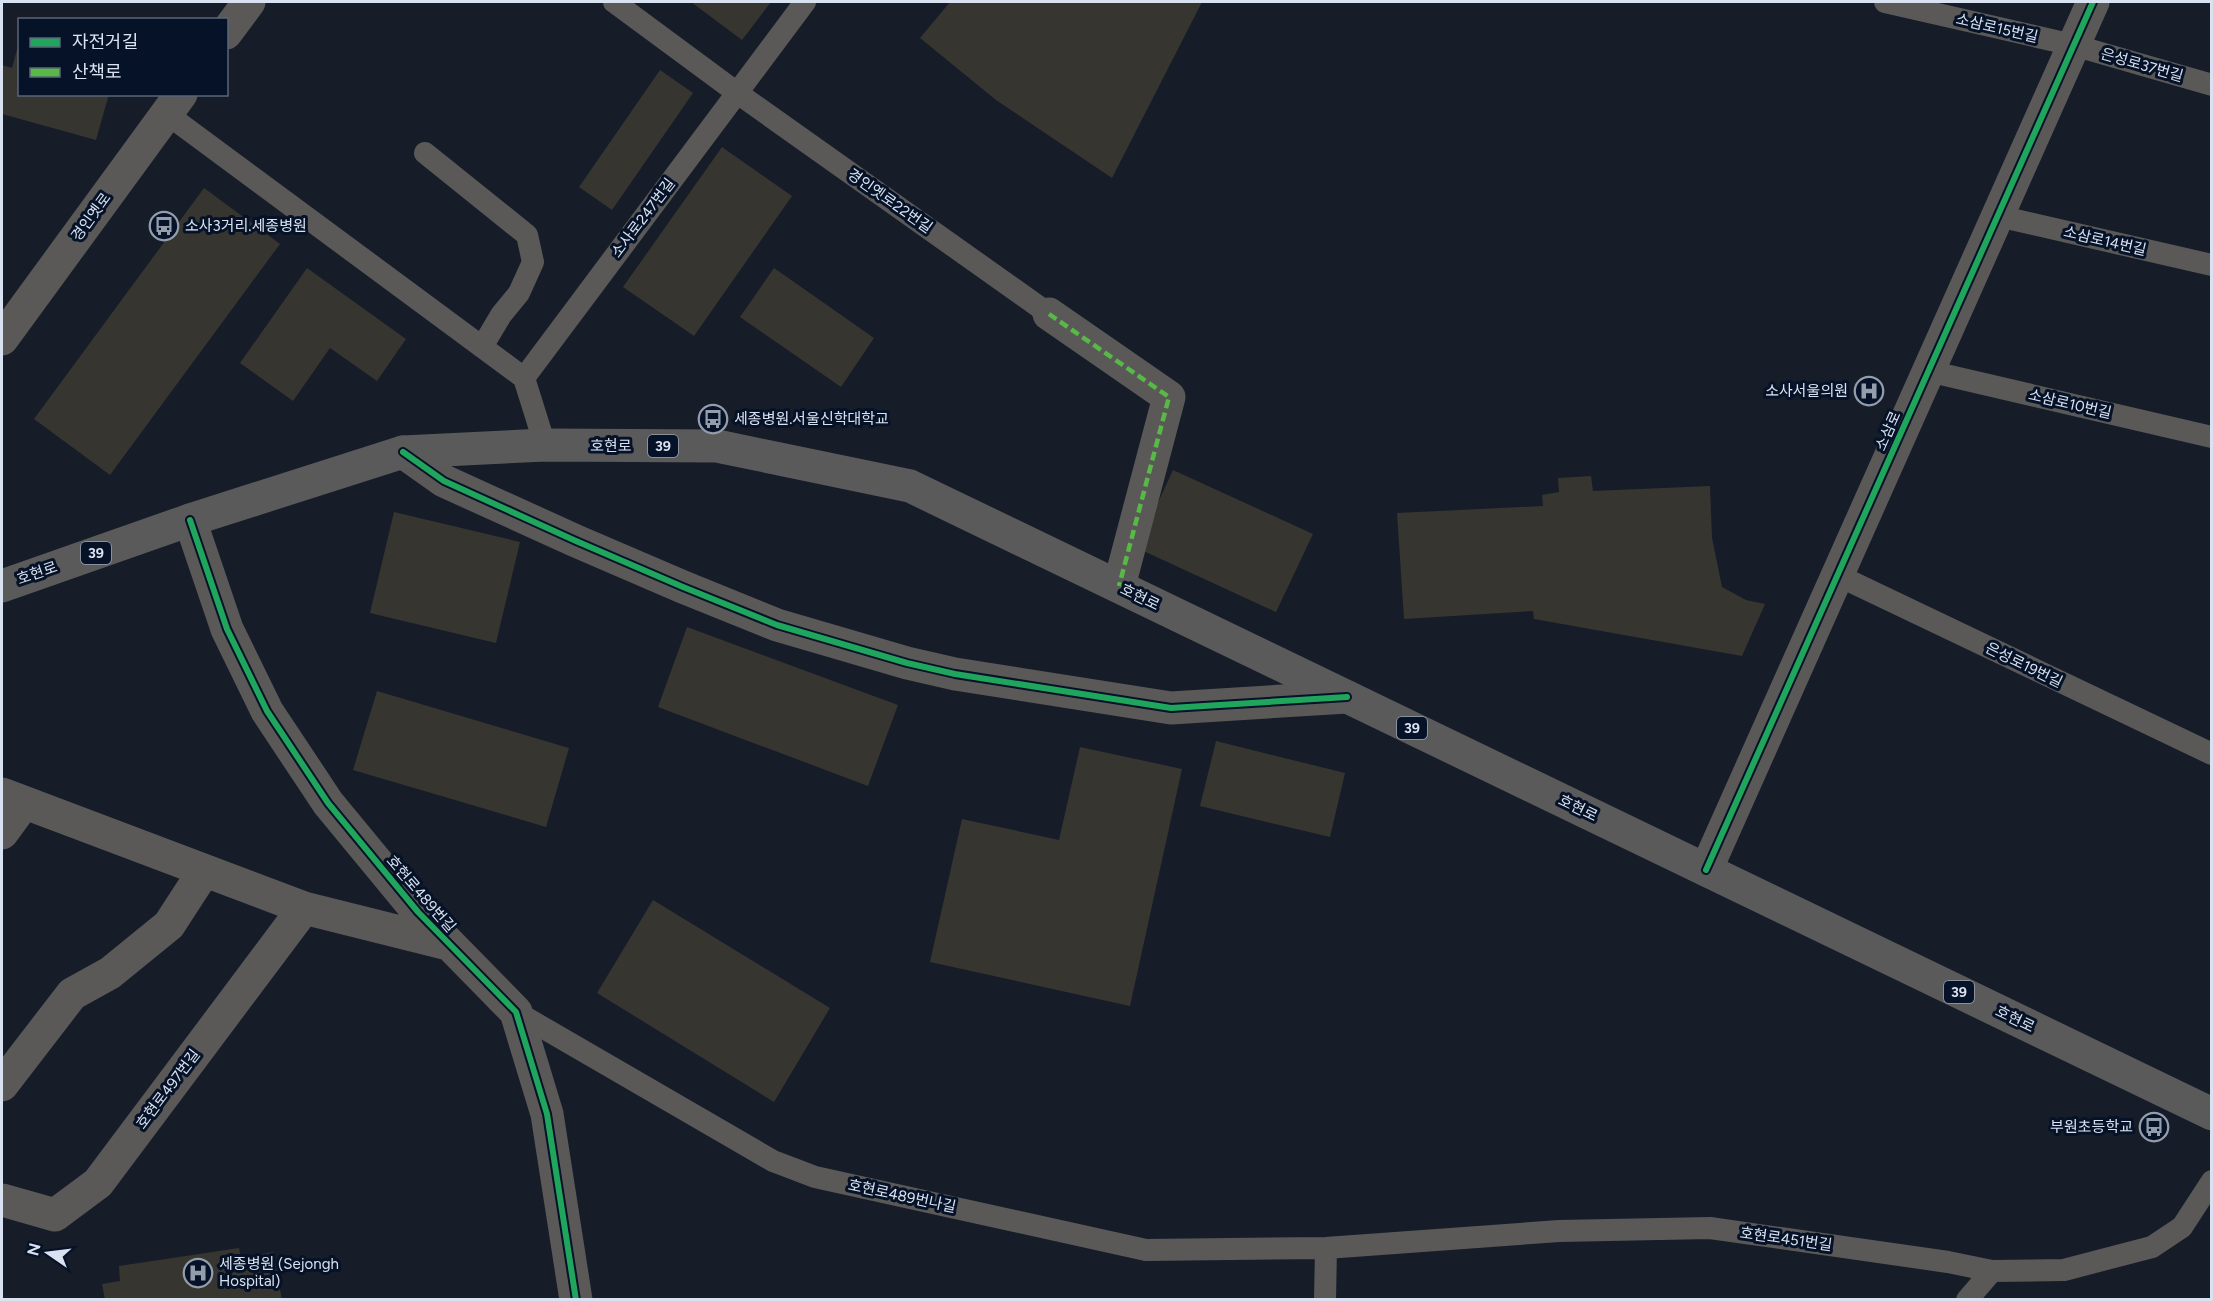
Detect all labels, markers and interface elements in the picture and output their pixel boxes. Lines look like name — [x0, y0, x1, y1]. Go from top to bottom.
street label: 소삼로15번길 — [1954, 10, 2040, 46]
legend — [18, 18, 228, 96]
text: 자전거길 — [72, 31, 138, 53]
street label: 은성로37번길 — [2099, 45, 2185, 85]
text: 산책로 — [72, 61, 122, 83]
street label: 경인옛로22번길 — [844, 165, 936, 237]
street label: 소사로247번길 — [607, 175, 679, 261]
street label: 경인옛로 — [67, 189, 115, 245]
bus stop icon: 소사3거리.세종병원 — [148, 210, 180, 242]
place label: 소사3거리.세종병원 — [185, 217, 307, 235]
street label: 소삼로14번길 — [2062, 223, 2148, 259]
hospital icon: 소사서울의원 — [1853, 375, 1885, 407]
place label: 소사서울의원 — [1765, 382, 1848, 400]
street label: 소삼로10번길 — [2027, 386, 2113, 422]
bus stop icon: 세종병원.서울신학대학교 — [697, 403, 729, 435]
street label: 소삼로 — [1871, 408, 1905, 454]
place label: 세종병원.서울신학대학교 — [734, 410, 889, 428]
road number: 39 — [648, 435, 678, 457]
street label: 호현로 — [590, 437, 632, 455]
road number: 39 — [81, 542, 111, 564]
street label: 호현로 — [14, 558, 60, 588]
street label: 호현로 — [1117, 580, 1163, 614]
street label: 은성로19번길 — [1982, 639, 2066, 691]
road number: 39 — [1397, 717, 1427, 739]
street label: 호현로 — [1555, 791, 1601, 825]
street label: 호현로489번길 — [383, 852, 459, 936]
road number: 39 — [1944, 981, 1974, 1003]
street label: 호현로 — [1992, 1002, 2038, 1036]
street label: 호현로497번길 — [132, 1046, 204, 1132]
bus stop icon: 부원초등학교 — [2138, 1111, 2170, 1143]
place label: 부원초등학교 — [2050, 1118, 2133, 1136]
street label: 호현로489번나길 — [846, 1176, 958, 1216]
north arrow — [18, 1223, 78, 1283]
street label: 호현로451번길 — [1739, 1224, 1833, 1254]
text: N — [23, 1241, 45, 1258]
place label: 세종병원 (Sejongh Hospital) — [219, 1255, 339, 1290]
hospital icon: 세종병원 (Sejongh Hospital) — [182, 1257, 214, 1289]

